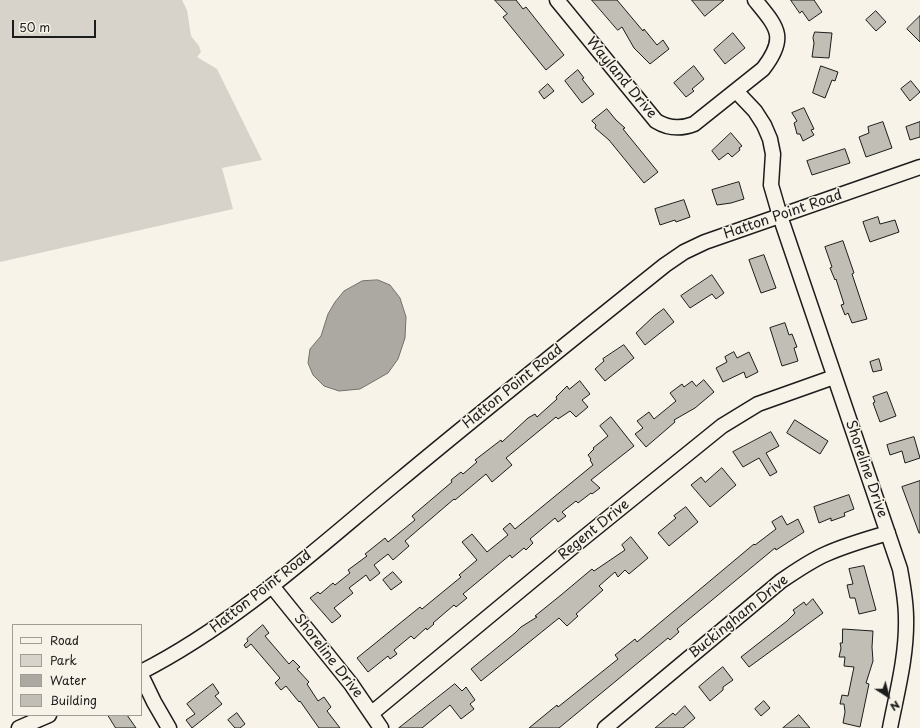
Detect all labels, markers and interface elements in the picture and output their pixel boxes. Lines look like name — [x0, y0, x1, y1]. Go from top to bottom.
scale bar — [14, 12, 98, 38]
text: 50 m — [19, 18, 50, 36]
street label: Wayland Drive — [582, 34, 660, 122]
street label: Hatton Point Road — [722, 187, 844, 243]
street label: Hatton Point Road — [459, 341, 567, 433]
street label: Shoreline Drive — [841, 418, 891, 520]
street label: Regent Drive — [555, 496, 633, 564]
street label: Hatton Point Road — [207, 547, 315, 637]
street label: Buckingham Drive — [686, 572, 792, 662]
street label: Shoreline Drive — [290, 611, 366, 701]
legend — [12, 624, 142, 716]
text: Road — [50, 631, 79, 649]
text: Park — [50, 651, 77, 669]
text: Water — [50, 671, 86, 689]
north arrow — [868, 676, 908, 716]
text: Building — [50, 691, 97, 709]
text: N — [887, 697, 904, 716]

